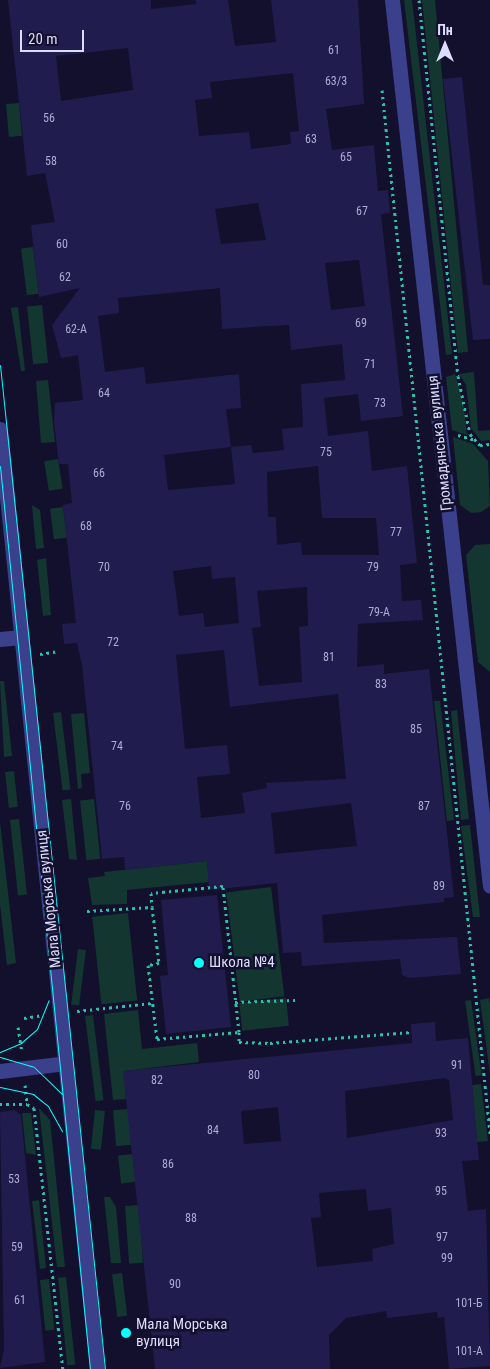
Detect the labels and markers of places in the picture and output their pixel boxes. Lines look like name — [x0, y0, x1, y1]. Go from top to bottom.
place label: Школа №4 — [209, 954, 275, 972]
marker: Школа №4 — [193, 957, 205, 969]
place label: Мала Морська вулиця — [136, 1315, 228, 1350]
marker: Мала Морська вулиця — [120, 1327, 132, 1339]

